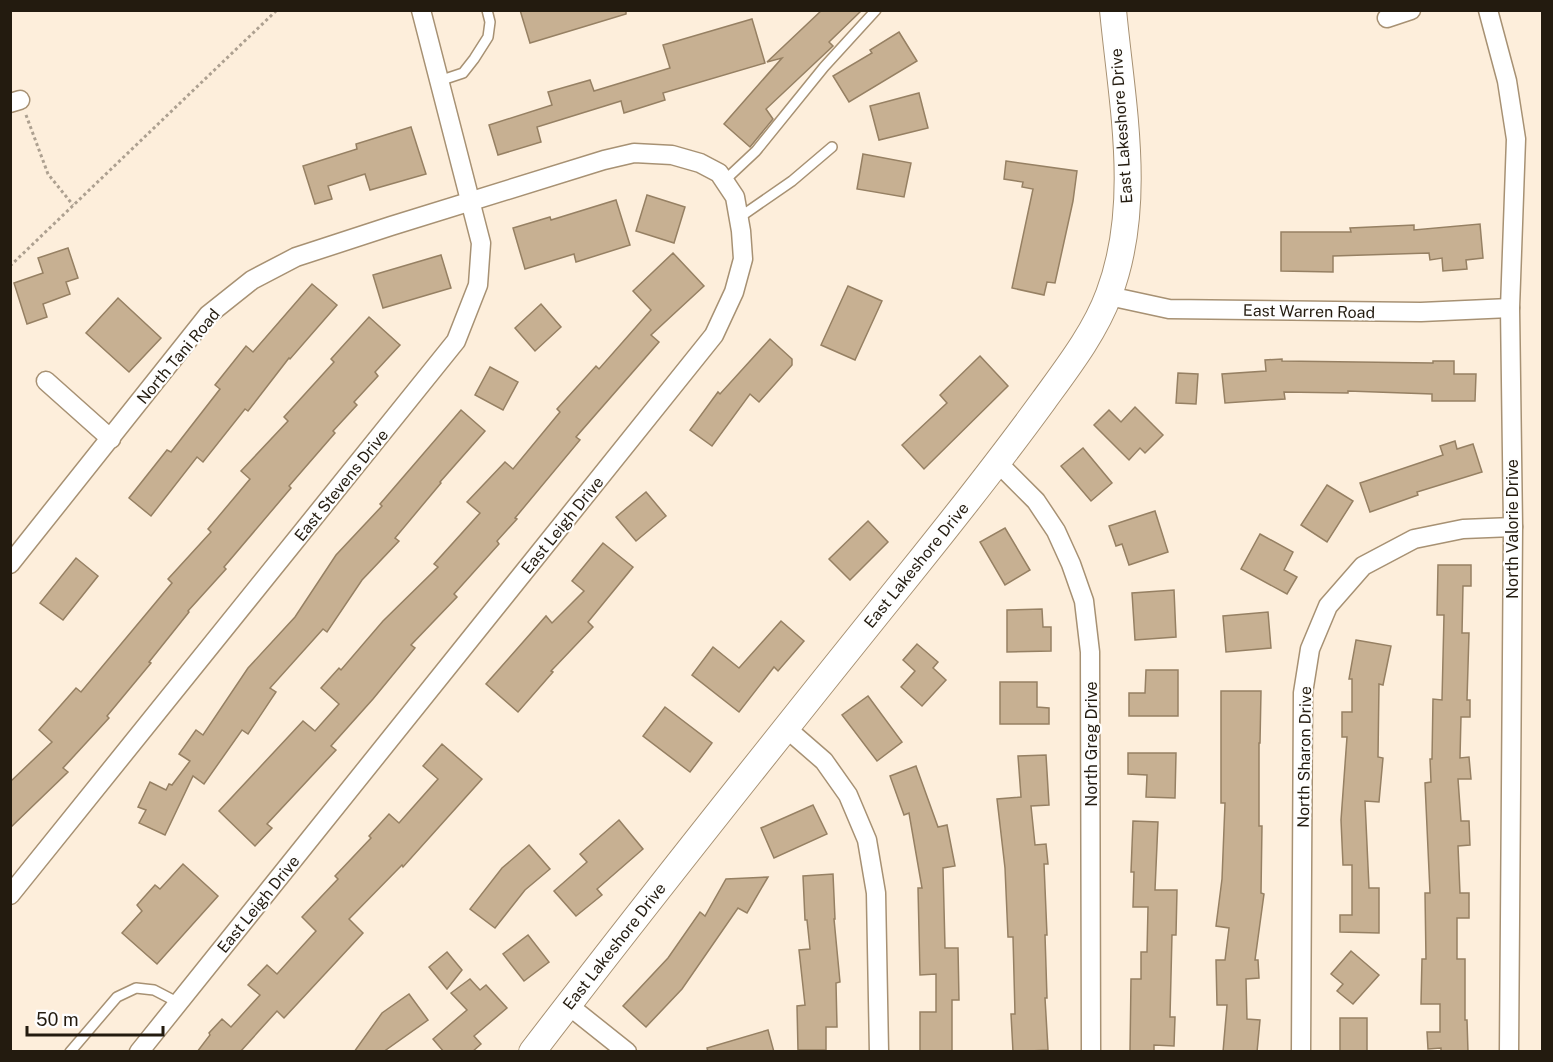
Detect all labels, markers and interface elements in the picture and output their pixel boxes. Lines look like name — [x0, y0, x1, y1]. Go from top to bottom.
street label: East Lakeshore Drive — [1107, 48, 1136, 204]
street label: East Warren Road — [1243, 301, 1375, 322]
street label: North Tani Road — [133, 305, 224, 408]
street label: East Stevens Drive — [290, 426, 392, 545]
street label: North Valorie Drive — [1503, 459, 1522, 599]
street label: East Leigh Drive — [517, 473, 608, 578]
street label: East Lakeshore Drive — [860, 499, 973, 632]
street label: North Greg Drive — [1082, 681, 1101, 807]
street label: North Sharon Drive — [1294, 686, 1315, 828]
street label: East Leigh Drive — [213, 852, 304, 957]
street label: East Lakeshore Drive — [559, 879, 670, 1013]
scale bar — [27, 999, 164, 1037]
text: 50 m — [36, 1009, 79, 1030]

